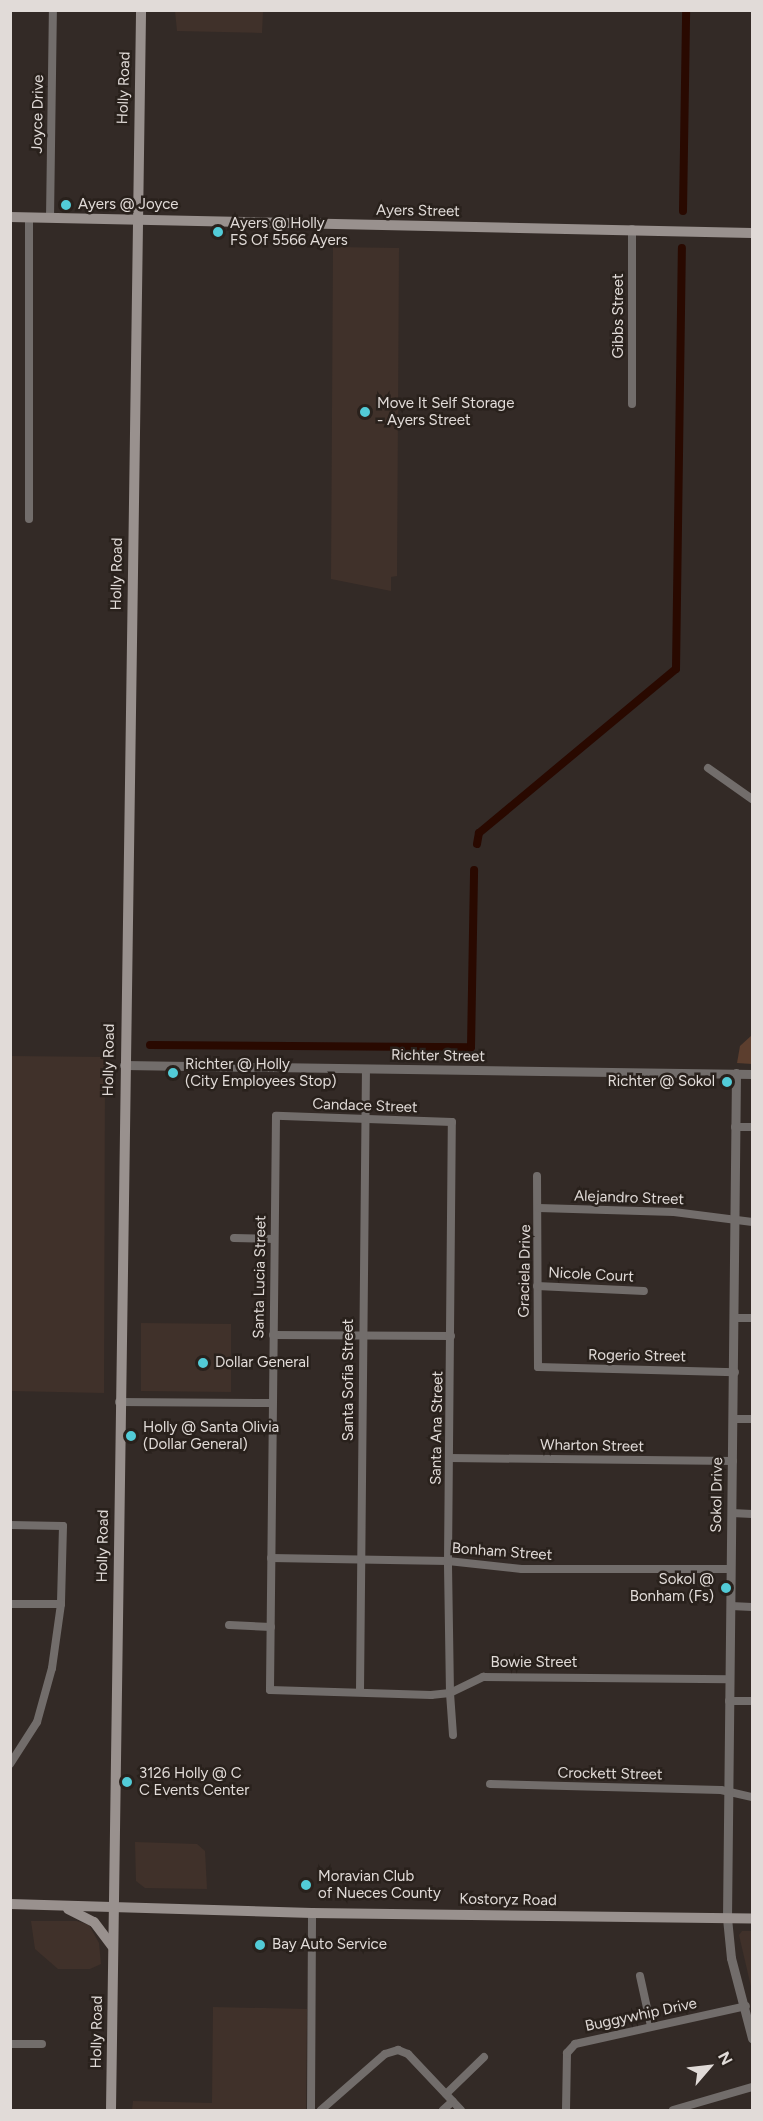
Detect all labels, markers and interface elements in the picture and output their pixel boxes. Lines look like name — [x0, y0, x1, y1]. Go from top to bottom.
street label: Holly Road — [114, 51, 134, 125]
street label: Joyce Drive — [28, 75, 48, 153]
place label: Ayers @ Joyce — [78, 196, 178, 214]
marker: Ayers @ Joyce — [59, 198, 73, 212]
street label: Ayers Street — [376, 201, 460, 221]
place label: Ayers @ Holly FS Of 5566 Ayers — [230, 214, 348, 249]
marker: Ayers @ Holly FS Of 5566 Ayers — [211, 225, 225, 239]
street label: Gibbs Street — [610, 273, 628, 359]
place label: Move It Self Storage - Ayers Street — [377, 394, 514, 429]
marker: Move It Self Storage - Ayers Street — [358, 405, 372, 419]
street label: Holly Road — [107, 538, 127, 610]
street label: Holly Road — [99, 1024, 119, 1096]
street label: Richter Street — [391, 1046, 485, 1066]
place label: Richter @ Holly (City Employees Stop) — [185, 1055, 337, 1090]
marker: Richter @ Holly (City Employees Stop) — [166, 1066, 180, 1080]
place label: Richter @ Sokol — [607, 1073, 715, 1091]
marker: Richter @ Sokol — [720, 1075, 734, 1089]
street label: Candace Street — [312, 1095, 418, 1117]
street label: Alejandro Street — [574, 1187, 684, 1209]
street label: Santa Lucia Street — [250, 1215, 270, 1339]
street label: Graciela Drive — [515, 1224, 535, 1318]
street label: Nicole Court — [548, 1264, 634, 1286]
street label: Santa Sofia Street — [340, 1319, 358, 1441]
street label: Rogerio Street — [588, 1346, 686, 1366]
place label: Dollar General — [215, 1354, 309, 1372]
marker: Dollar General — [196, 1356, 210, 1370]
street label: Santa Ana Street — [427, 1371, 447, 1485]
place label: Holly @ Santa Olivia (Dollar General) — [143, 1418, 279, 1453]
marker: Holly @ Santa Olivia (Dollar General) — [124, 1429, 138, 1443]
street label: Wharton Street — [540, 1436, 644, 1456]
street label: Sokol Drive — [707, 1457, 727, 1533]
street label: Holly Road — [93, 1510, 113, 1582]
street label: Bonham Street — [451, 1540, 553, 1564]
place label: Sokol @ Bonham (Fs) — [630, 1570, 714, 1605]
marker: Sokol @ Bonham (Fs) — [719, 1581, 733, 1595]
street label: Bowie Street — [491, 1654, 577, 1672]
place label: 3126 Holly @ C C Events Center — [139, 1764, 249, 1799]
street label: Crockett Street — [557, 1764, 663, 1784]
marker: 3126 Holly @ C C Events Center — [120, 1775, 134, 1789]
place label: Moravian Club of Nueces County — [318, 1867, 441, 1902]
marker: Moravian Club of Nueces County — [299, 1878, 313, 1892]
street label: Kostoryz Road — [459, 1890, 557, 1910]
place label: Bay Auto Service — [272, 1936, 387, 1954]
marker: Bay Auto Service — [253, 1938, 267, 1952]
street label: Buggywhip Drive — [583, 1994, 699, 2036]
street label: Holly Road — [87, 1996, 107, 2068]
north arrow — [679, 2037, 739, 2097]
text: N — [714, 2048, 737, 2068]

